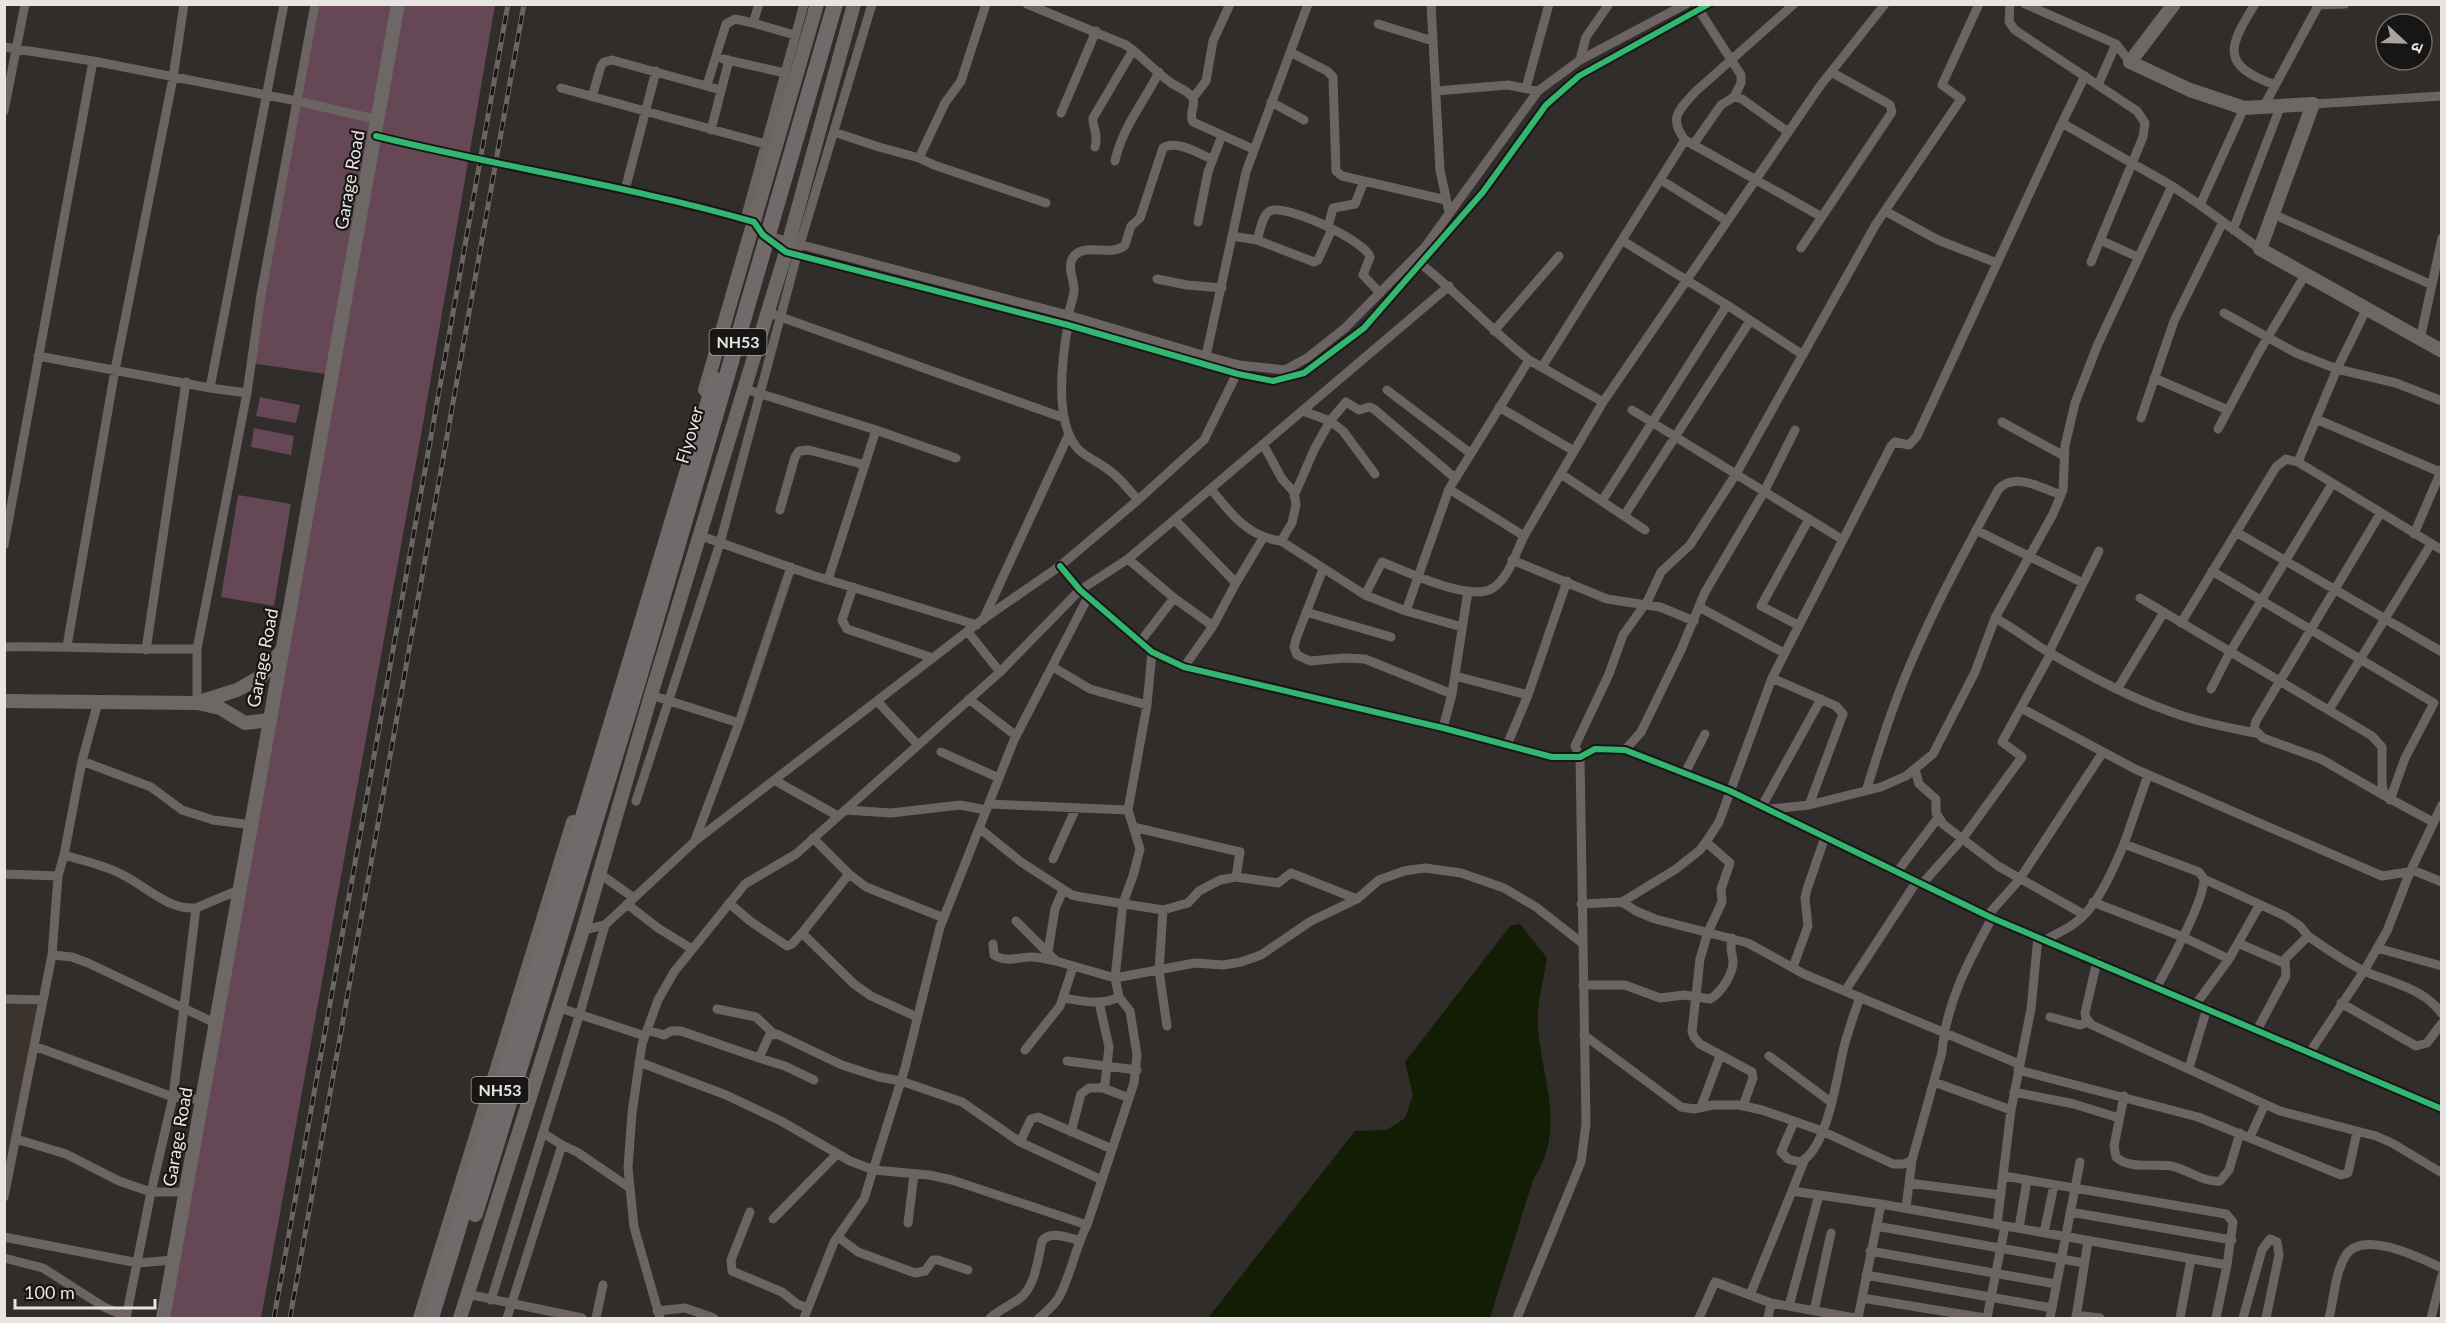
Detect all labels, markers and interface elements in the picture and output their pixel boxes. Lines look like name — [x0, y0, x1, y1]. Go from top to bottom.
north arrow — [2374, 12, 2434, 72]
text: उ — [2408, 40, 2429, 56]
street label: Garage Road — [329, 128, 369, 231]
road number: NH53 — [710, 329, 766, 355]
street label: Flyover — [670, 403, 708, 466]
street label: Garage Road — [242, 606, 282, 709]
road number: NH53 — [472, 1077, 528, 1103]
street label: Garage Road — [157, 1085, 197, 1188]
scale bar — [15, 1272, 154, 1310]
text: 100 m — [24, 1281, 75, 1303]

